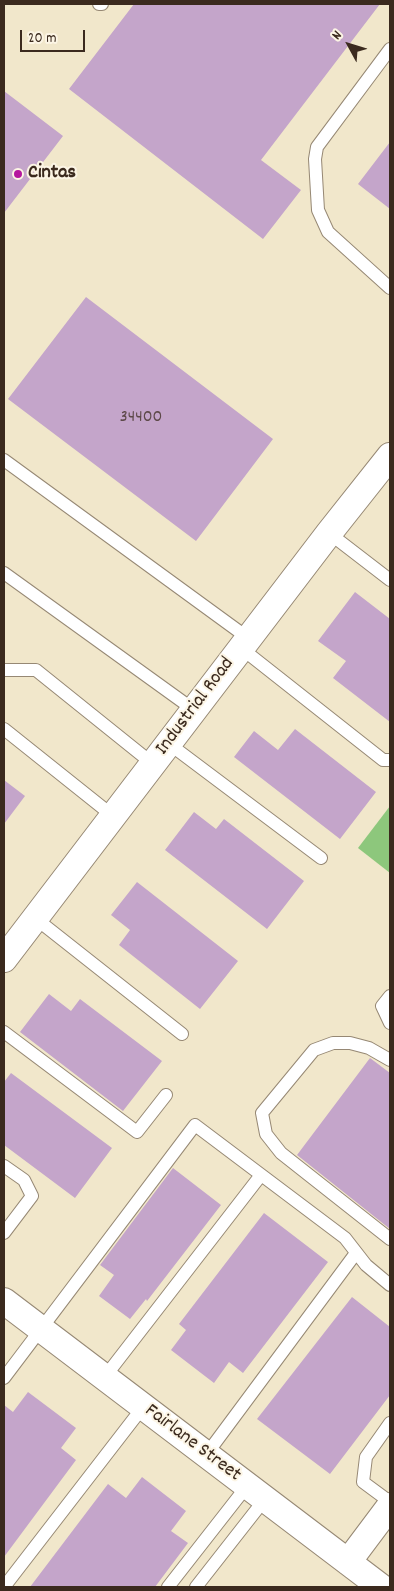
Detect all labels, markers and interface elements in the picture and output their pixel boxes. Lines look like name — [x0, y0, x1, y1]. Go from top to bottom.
scale bar — [22, 20, 88, 52]
north arrow — [324, 20, 374, 70]
text: N — [327, 27, 347, 45]
text: 20 m — [28, 28, 56, 50]
place label: Cintas — [28, 162, 76, 186]
marker: Cintas — [12, 168, 24, 180]
house number: 34400 — [120, 408, 162, 430]
street label: Industrial Road — [151, 653, 241, 761]
street label: Fairlane Street — [139, 1400, 245, 1488]

